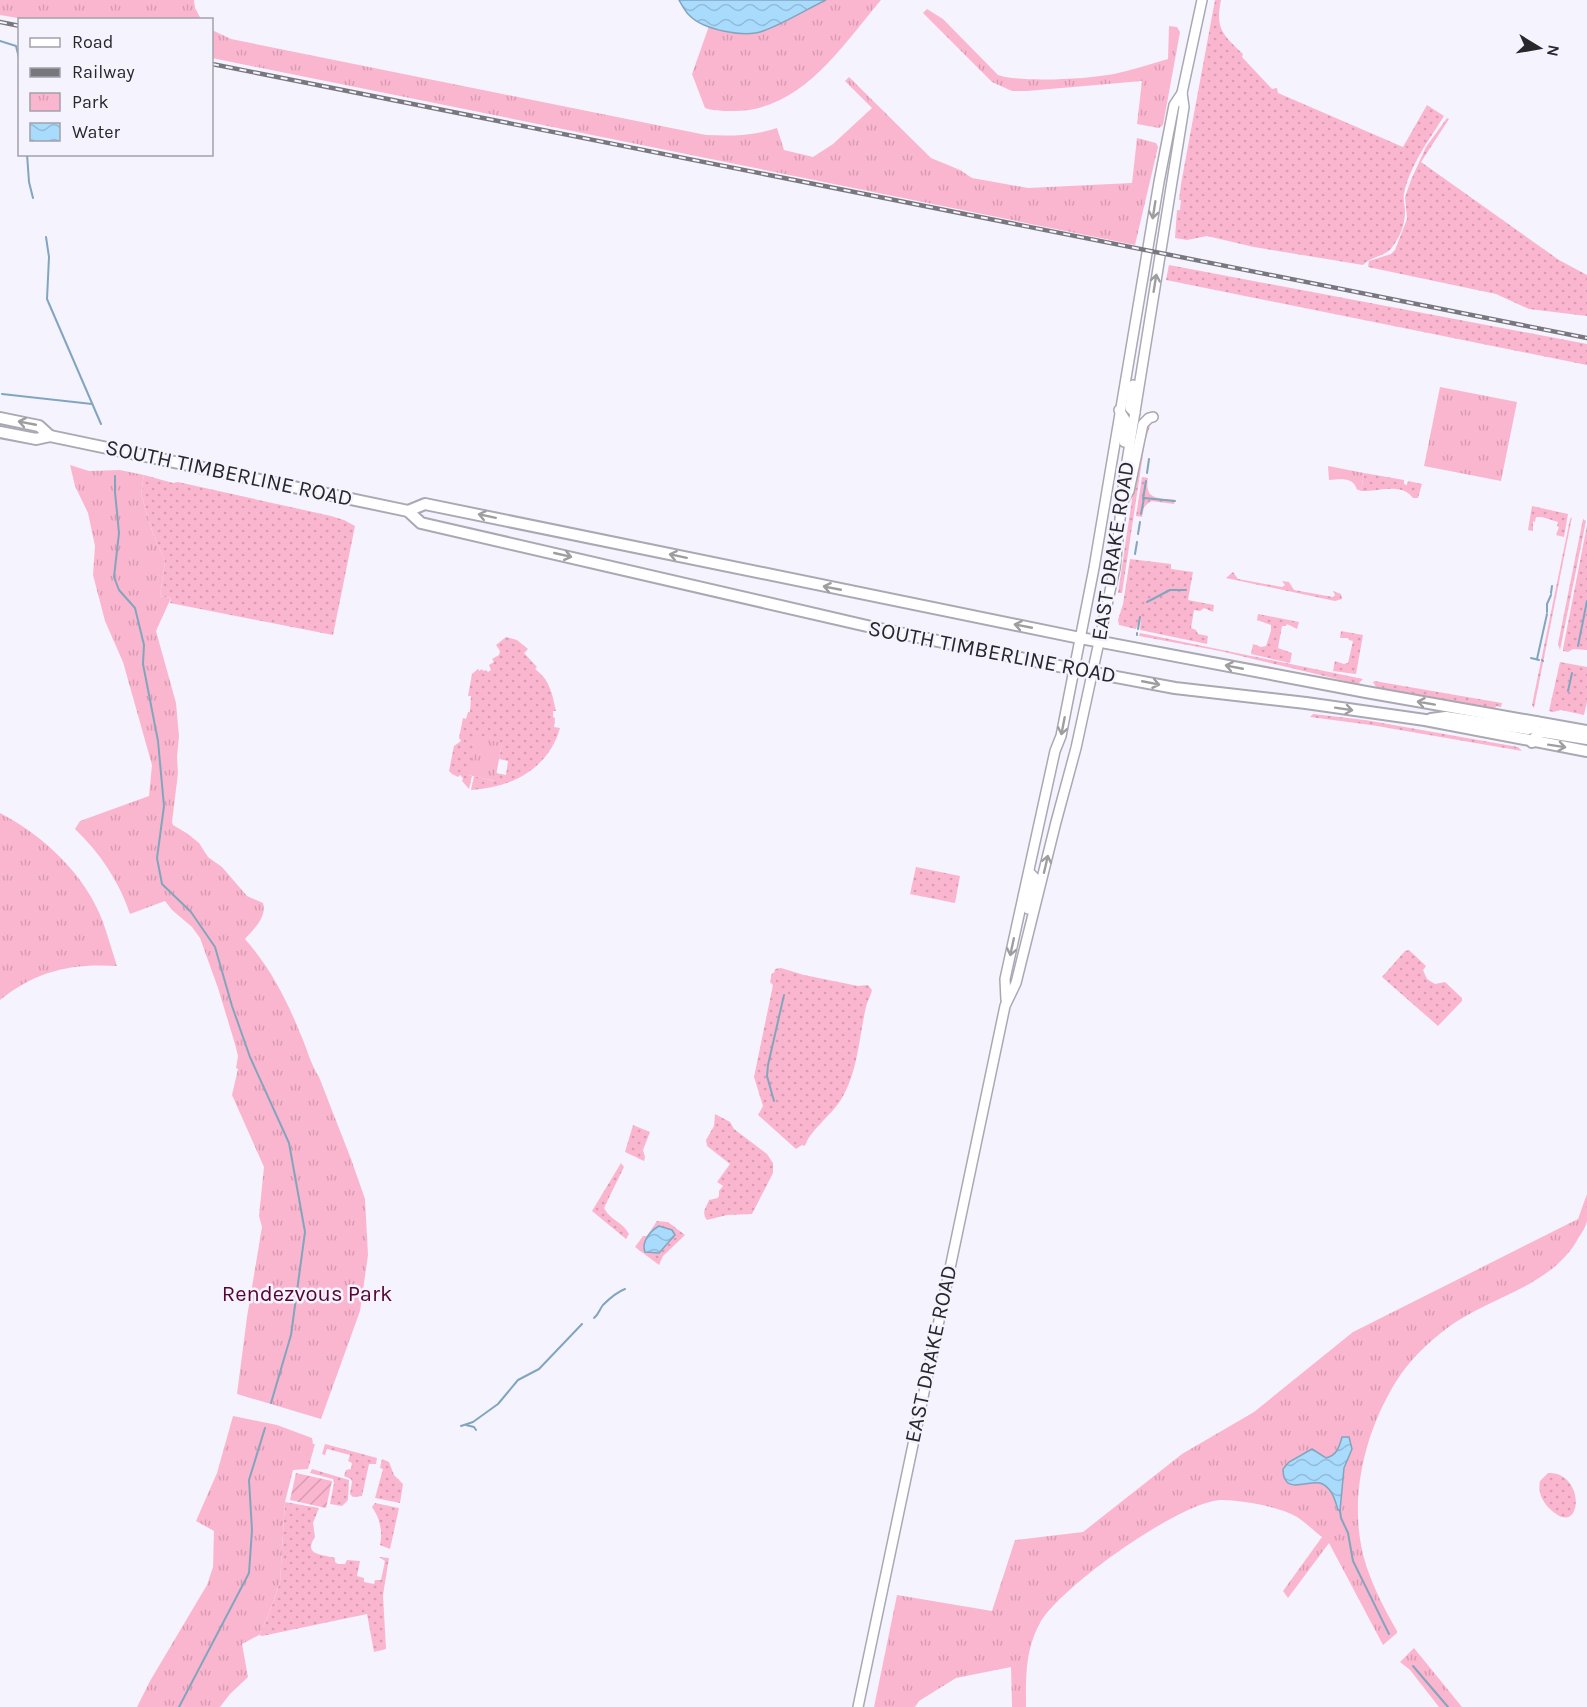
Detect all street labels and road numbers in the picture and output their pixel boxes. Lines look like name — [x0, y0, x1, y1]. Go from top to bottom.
street label: SOUTH TIMBERLINE ROAD — [103, 434, 355, 512]
street label: EAST DRAKE ROAD — [1086, 460, 1140, 642]
street label: SOUTH TIMBERLINE ROAD — [866, 615, 1118, 689]
street label: EAST DRAKE ROAD — [899, 1263, 963, 1445]

